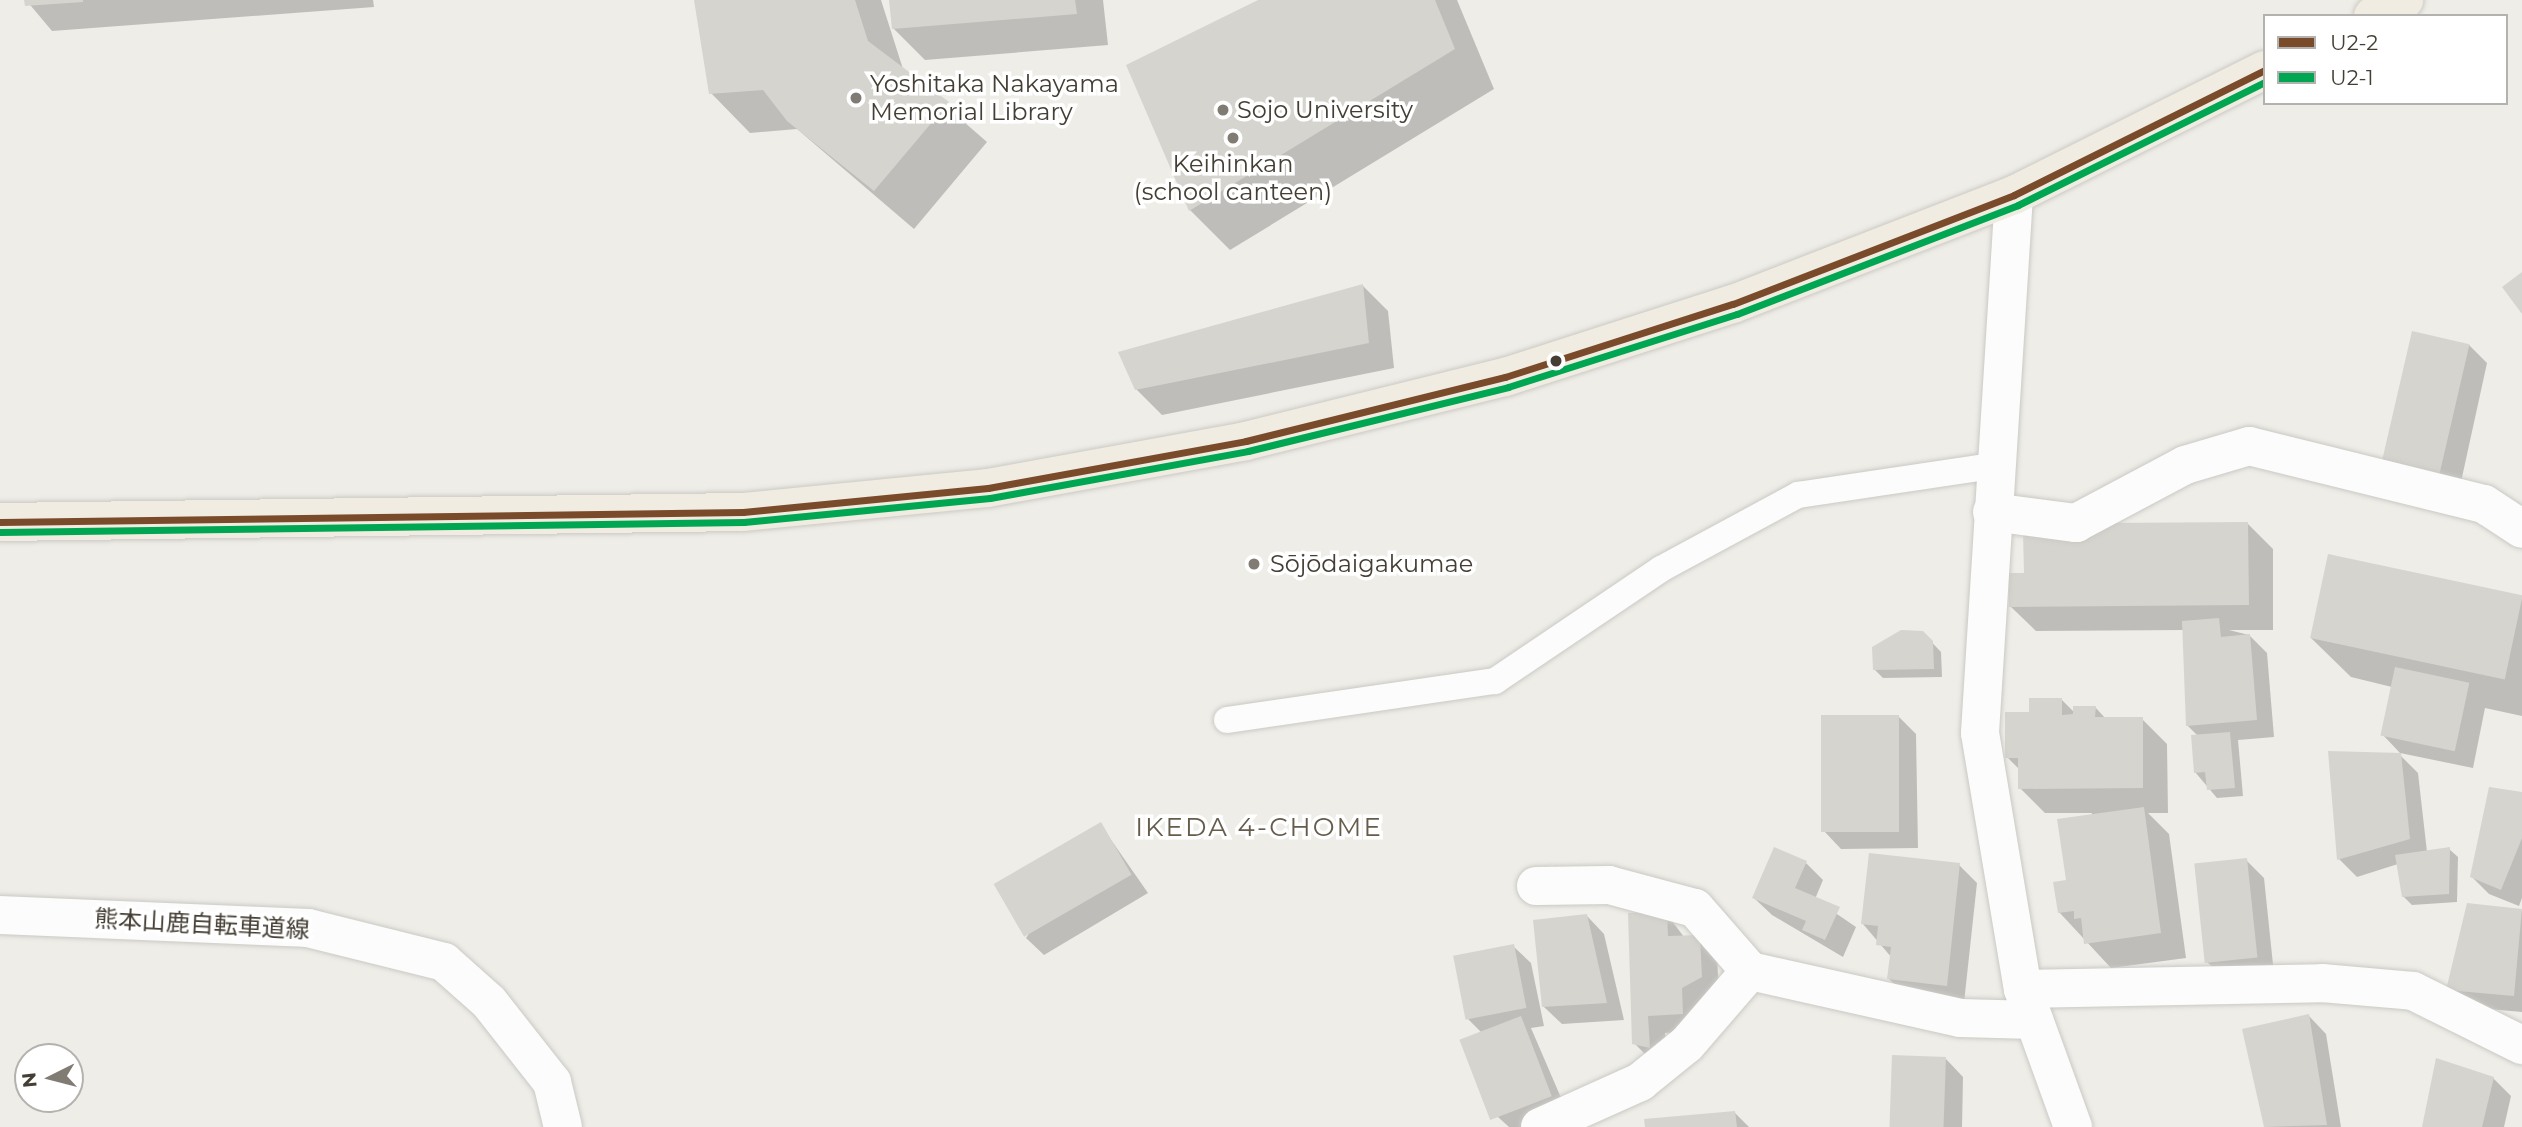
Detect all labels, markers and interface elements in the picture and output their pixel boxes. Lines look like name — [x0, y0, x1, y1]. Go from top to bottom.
legend — [2263, 14, 2508, 105]
text: U2-2 — [2330, 30, 2378, 55]
text: U2-1 — [2330, 65, 2374, 90]
place label: Yoshitaka Nakayama Memorial Library — [870, 70, 1119, 126]
marker: Yoshitaka Nakayama Memorial Library — [848, 90, 864, 106]
place label: Sojo University — [1237, 96, 1413, 124]
marker: Sojo University — [1215, 102, 1231, 118]
marker: Keihinkan (school canteen) — [1225, 130, 1241, 146]
place label: Keihinkan (school canteen) — [1134, 150, 1332, 206]
unlabelled marker — [1549, 354, 1563, 368]
place label: Sōjōdaigakumae — [1270, 550, 1473, 578]
marker: Sōjōdaigakumae — [1244, 554, 1264, 574]
district label: IKEDA 4-CHOME — [1137, 812, 1381, 844]
street label: 熊本山鹿自転車道線 — [93, 904, 311, 944]
north arrow — [14, 1043, 84, 1113]
text: N — [17, 1071, 42, 1089]

